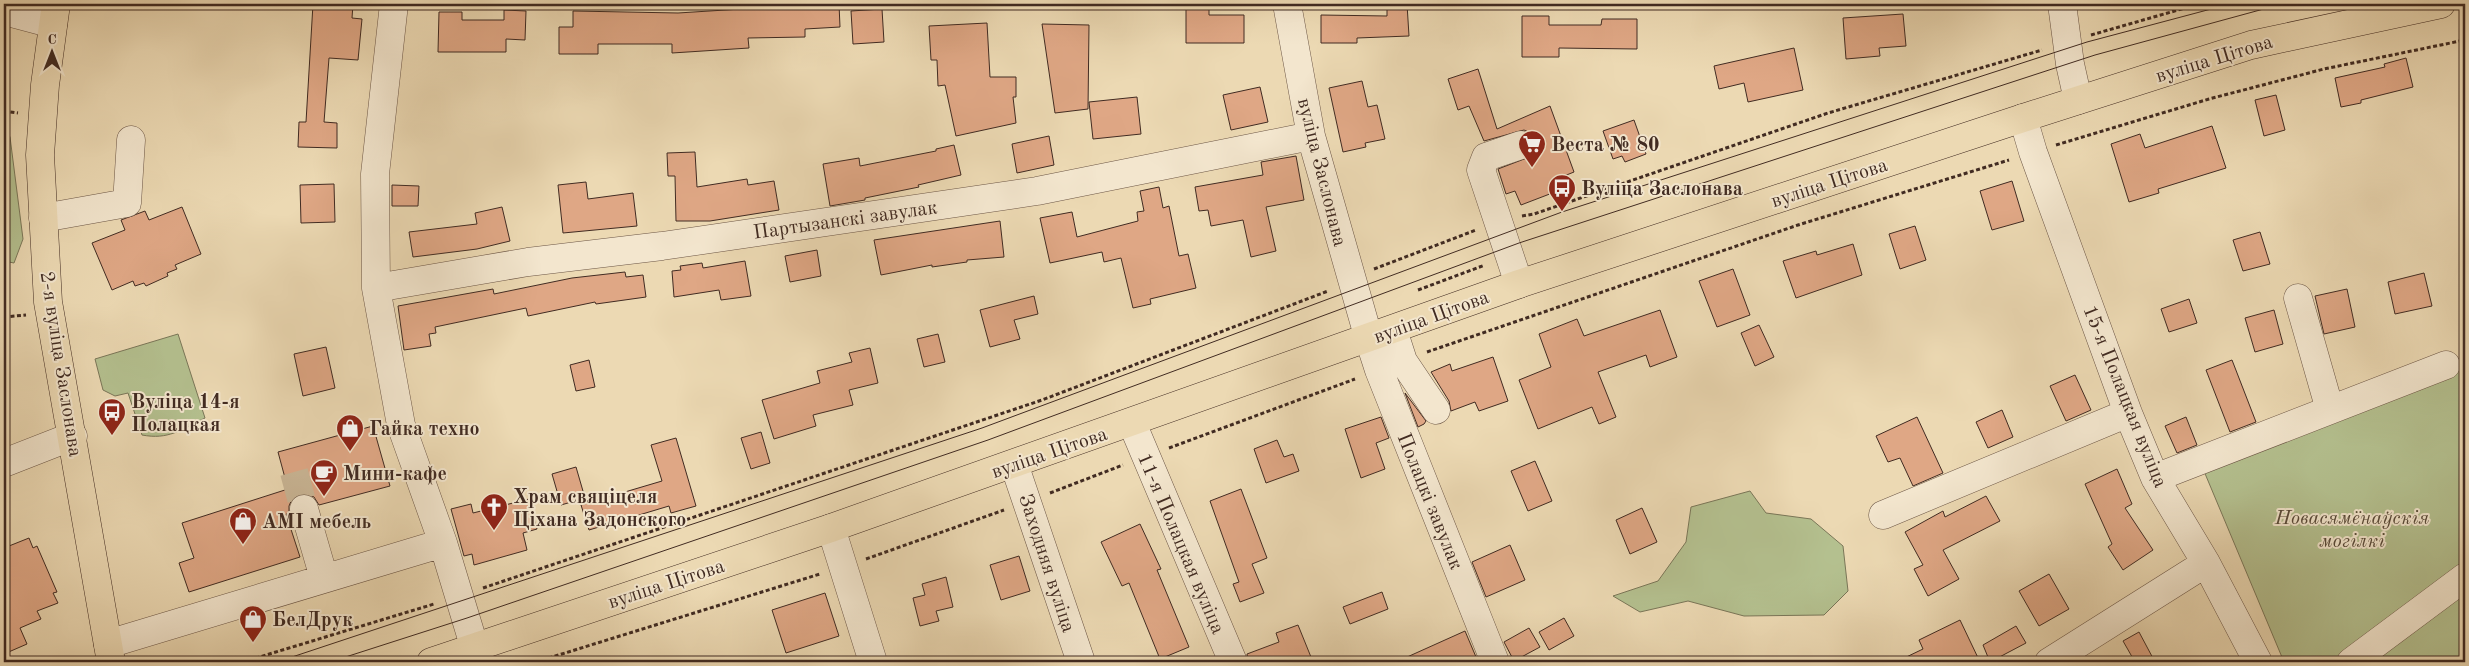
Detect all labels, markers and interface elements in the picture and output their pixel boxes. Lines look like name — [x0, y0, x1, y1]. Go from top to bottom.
north arrow — [28, 28, 78, 78]
text: С — [47, 33, 57, 47]
street label: вуліца Цітова — [2154, 33, 2276, 87]
street label: вуліца Заслонава — [1293, 96, 1349, 249]
supermarket icon: Веста № 80 — [1517, 129, 1547, 168]
place label: Веста № 80 — [1551, 136, 1660, 156]
street label: вуліца Цітова — [1769, 156, 1890, 212]
bus stop icon: Вуліца Заслонава — [1547, 173, 1577, 212]
place label: Вуліца Заслонава — [1581, 180, 1743, 200]
street label: Партызанскі завулак — [752, 198, 939, 244]
street label: 2-я вуліца Заслонава — [35, 270, 85, 459]
street label: вуліца Цітова — [1371, 288, 1492, 348]
street label: 15-я Полацкая вуліца — [2078, 303, 2170, 491]
place label: Вуліца 14-я Полацкая — [131, 393, 240, 436]
bus stop icon: Вуліца 14-я Полацкая — [97, 397, 127, 436]
shop icon: Гайка техно — [335, 413, 365, 452]
place label: Гайка техно — [369, 420, 480, 440]
street label: вуліца Цітова — [989, 425, 1110, 483]
street label: Полацкі завулак — [1393, 431, 1466, 573]
street label: 11-я Полацкая вуліца — [1133, 450, 1227, 637]
cafe icon: Мини-кафе — [309, 458, 339, 497]
place label: Мини-кафе — [343, 465, 447, 485]
place label: Храм свяціцеля Ціхана Задонского — [513, 488, 686, 531]
church icon: Храм свяціцеля Ціхана Задонского — [479, 492, 509, 531]
street label: Заходняя вуліца — [1014, 492, 1078, 635]
shop icon: AMI мебель — [228, 506, 258, 545]
park label: Новасямёнаўскія могілкі — [2274, 509, 2429, 552]
place label: AMI мебель — [262, 513, 371, 533]
street label: вуліца Цітова — [606, 557, 727, 613]
shop icon: БелДрук — [238, 604, 268, 643]
place label: БелДрук — [272, 611, 353, 631]

